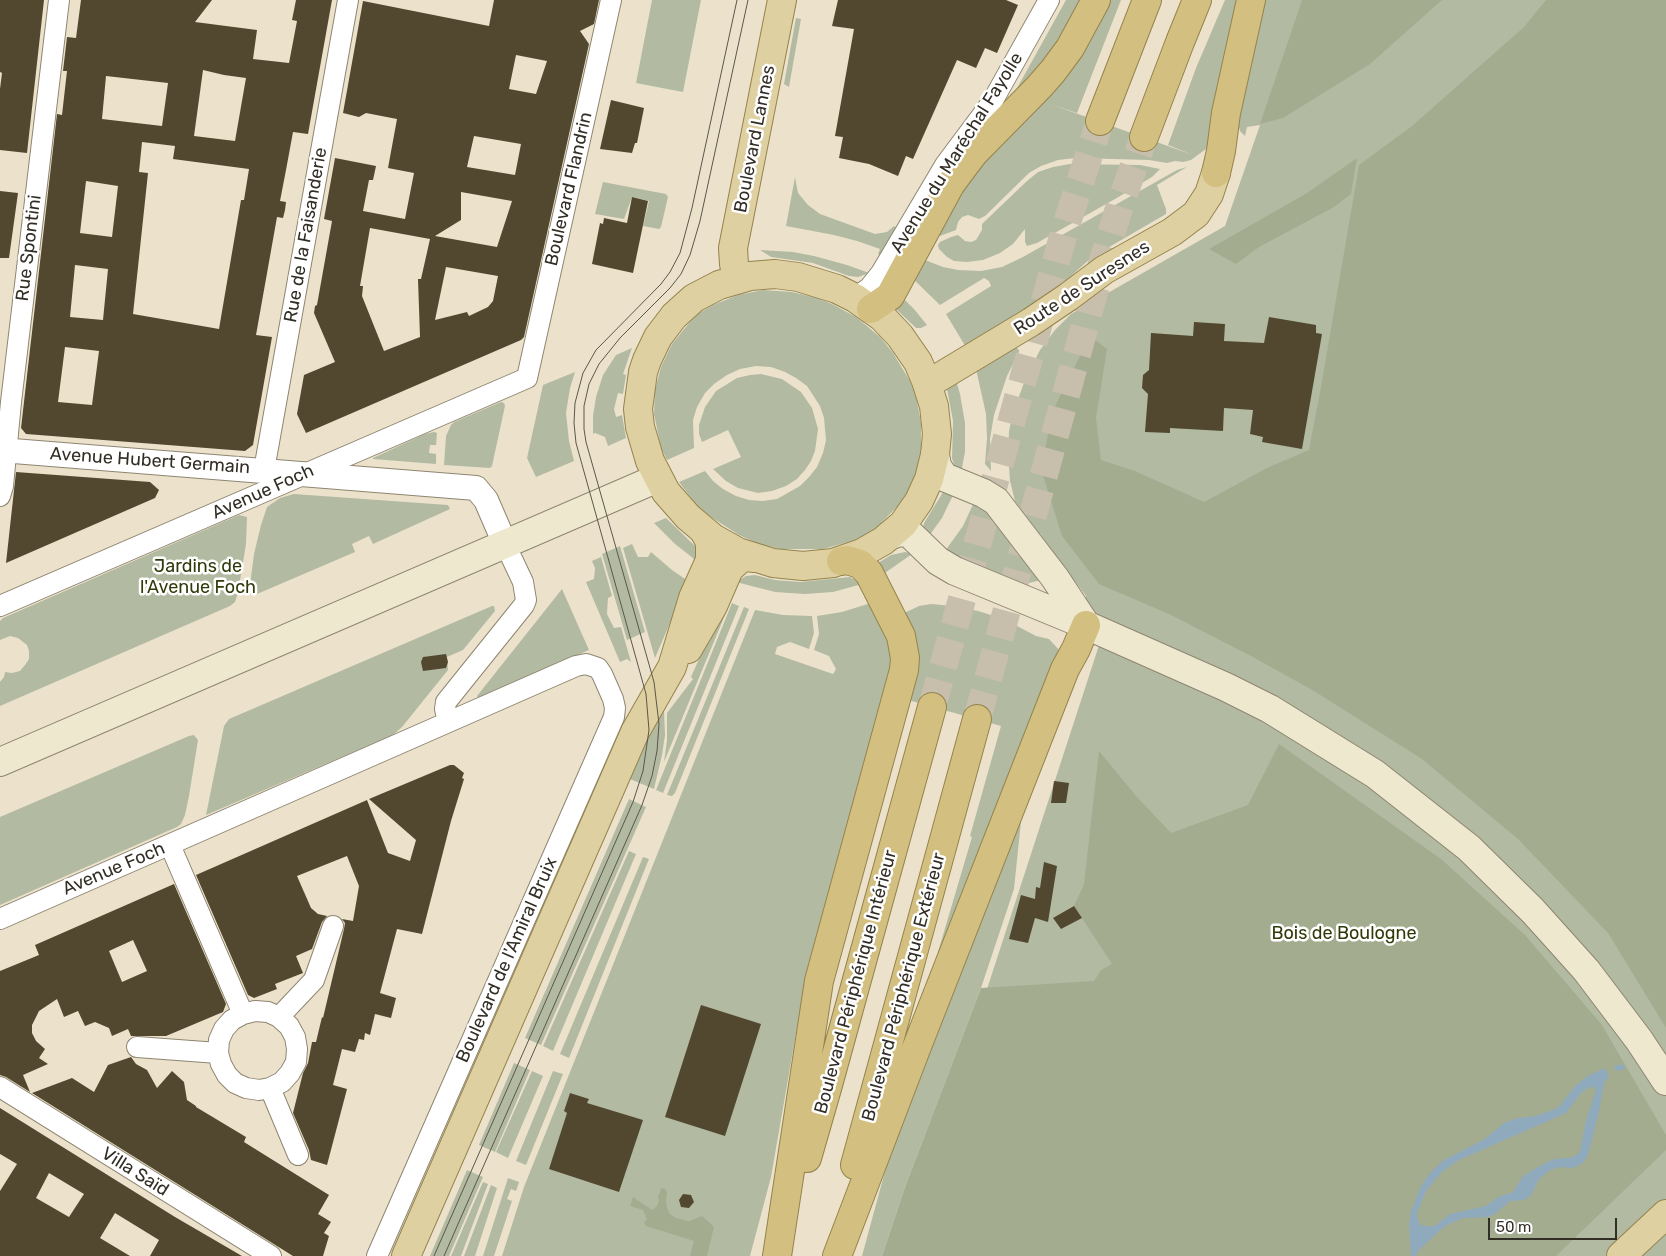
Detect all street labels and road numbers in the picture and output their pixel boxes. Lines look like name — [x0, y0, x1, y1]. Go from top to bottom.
street label: Avenue du Maréchal Fayolle — [886, 49, 1028, 257]
street label: Boulevard Lannes — [730, 63, 780, 215]
street label: Boulevard Flandrin — [541, 110, 597, 268]
street label: Rue de la Faisanderie — [280, 146, 332, 324]
street label: Rue Spontini — [12, 194, 46, 302]
street label: Route de Suresnes — [1010, 236, 1154, 340]
street label: Avenue Hubert Germain — [49, 443, 251, 479]
street label: Avenue Foch — [209, 460, 317, 524]
street label: Avenue Foch — [60, 838, 168, 900]
street label: Boulevard Périphérique Intérieur — [810, 848, 902, 1116]
street label: Boulevard Périphérique Extérieur — [858, 850, 950, 1124]
street label: Boulevard de l'Amiral Bruix — [452, 854, 562, 1066]
street label: Villa Saïd — [97, 1143, 173, 1201]

